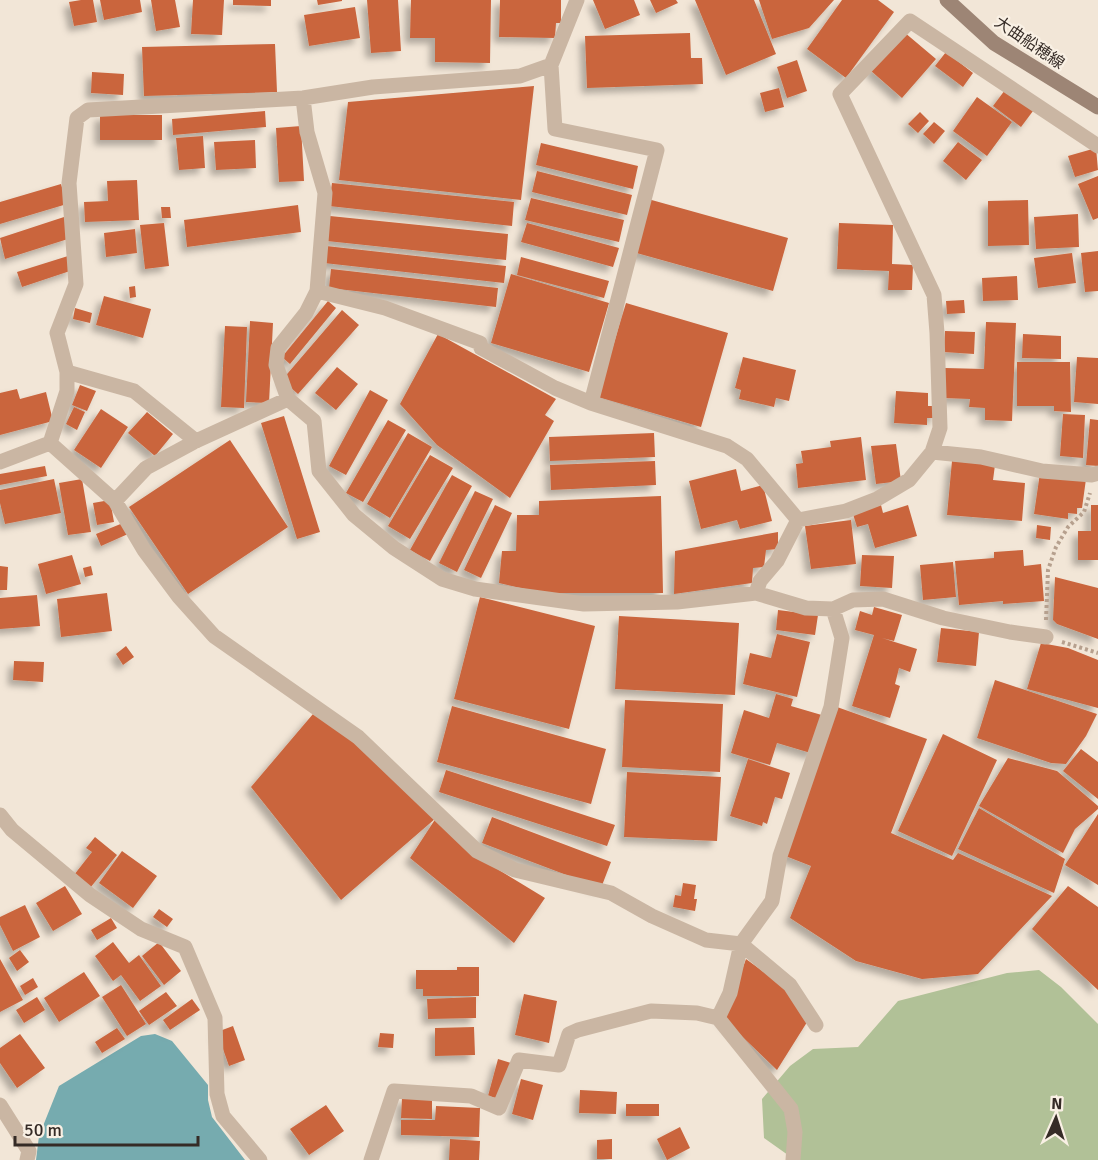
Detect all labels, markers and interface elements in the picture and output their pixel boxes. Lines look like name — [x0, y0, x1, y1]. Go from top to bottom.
street label: 大曲船穂線 — [991, 12, 1068, 73]
north arrow — [1026, 1088, 1086, 1148]
text: N — [1051, 1094, 1063, 1114]
scale bar — [15, 1109, 198, 1147]
text: 50 m — [24, 1119, 62, 1141]

